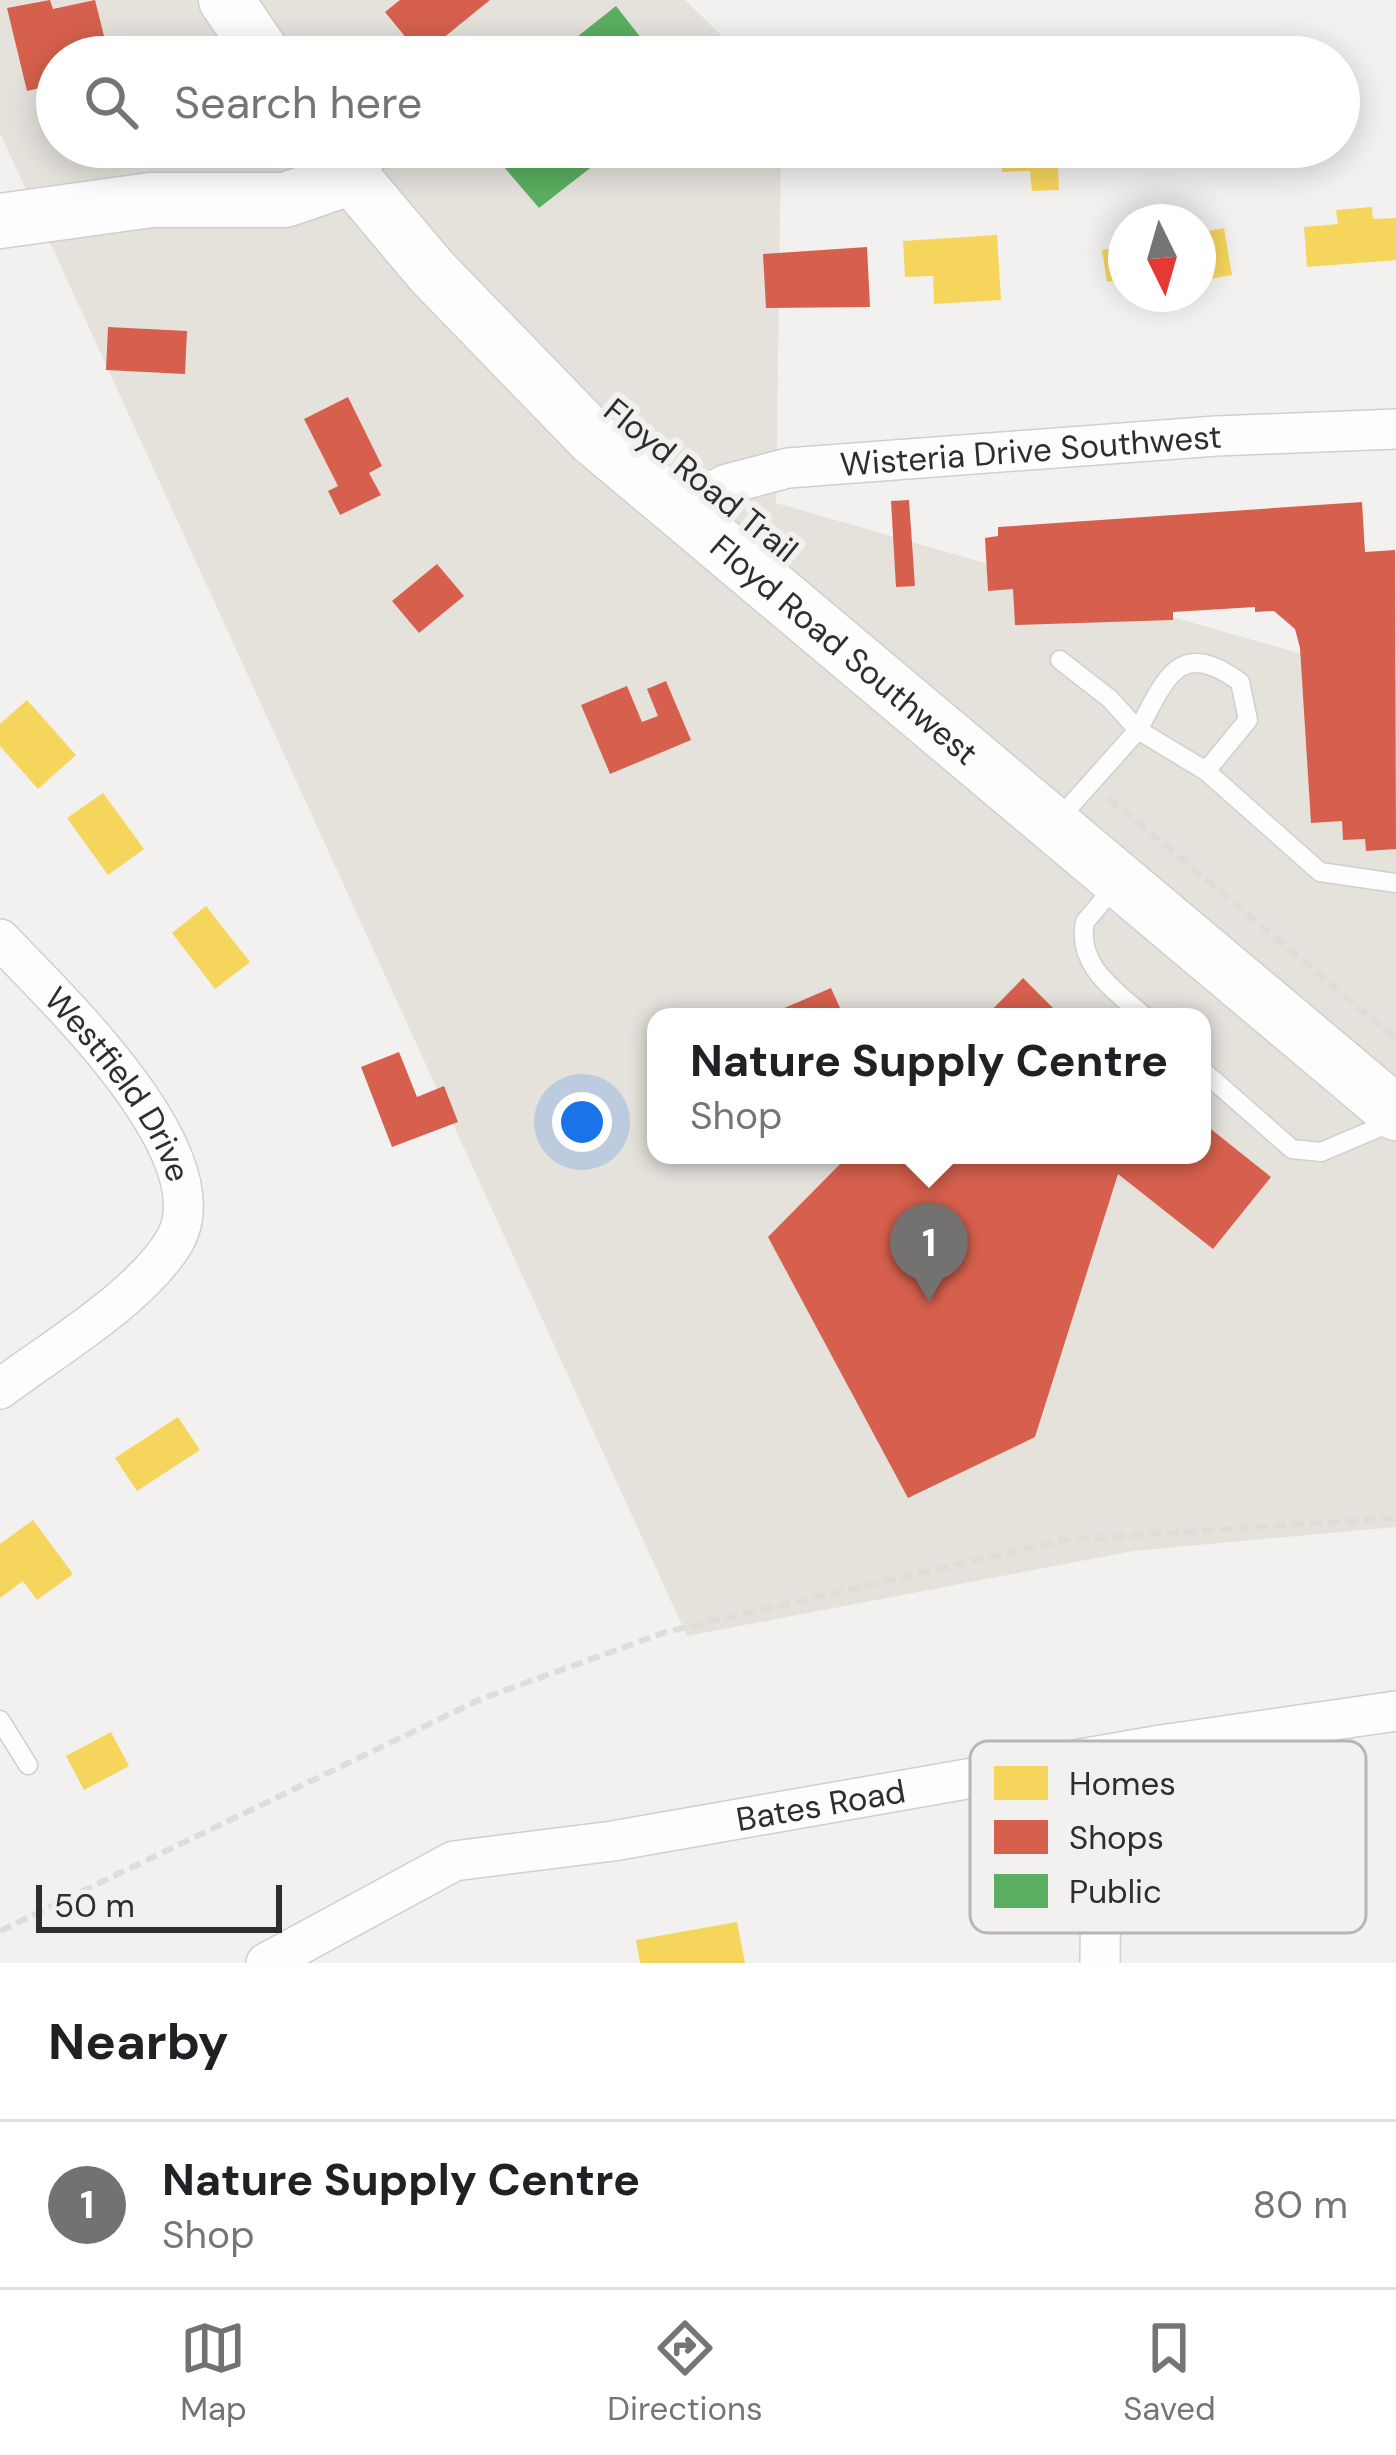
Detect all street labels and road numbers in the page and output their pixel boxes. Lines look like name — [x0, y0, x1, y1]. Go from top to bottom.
street label: Floyd Road Trail — [595, 389, 807, 571]
street label: Wisteria Drive Southwest — [838, 414, 1223, 486]
street label: Floyd Road Southwest — [702, 525, 987, 774]
street label: Westfield Drive — [36, 977, 201, 1187]
street label: Bates Road — [733, 1769, 909, 1841]

